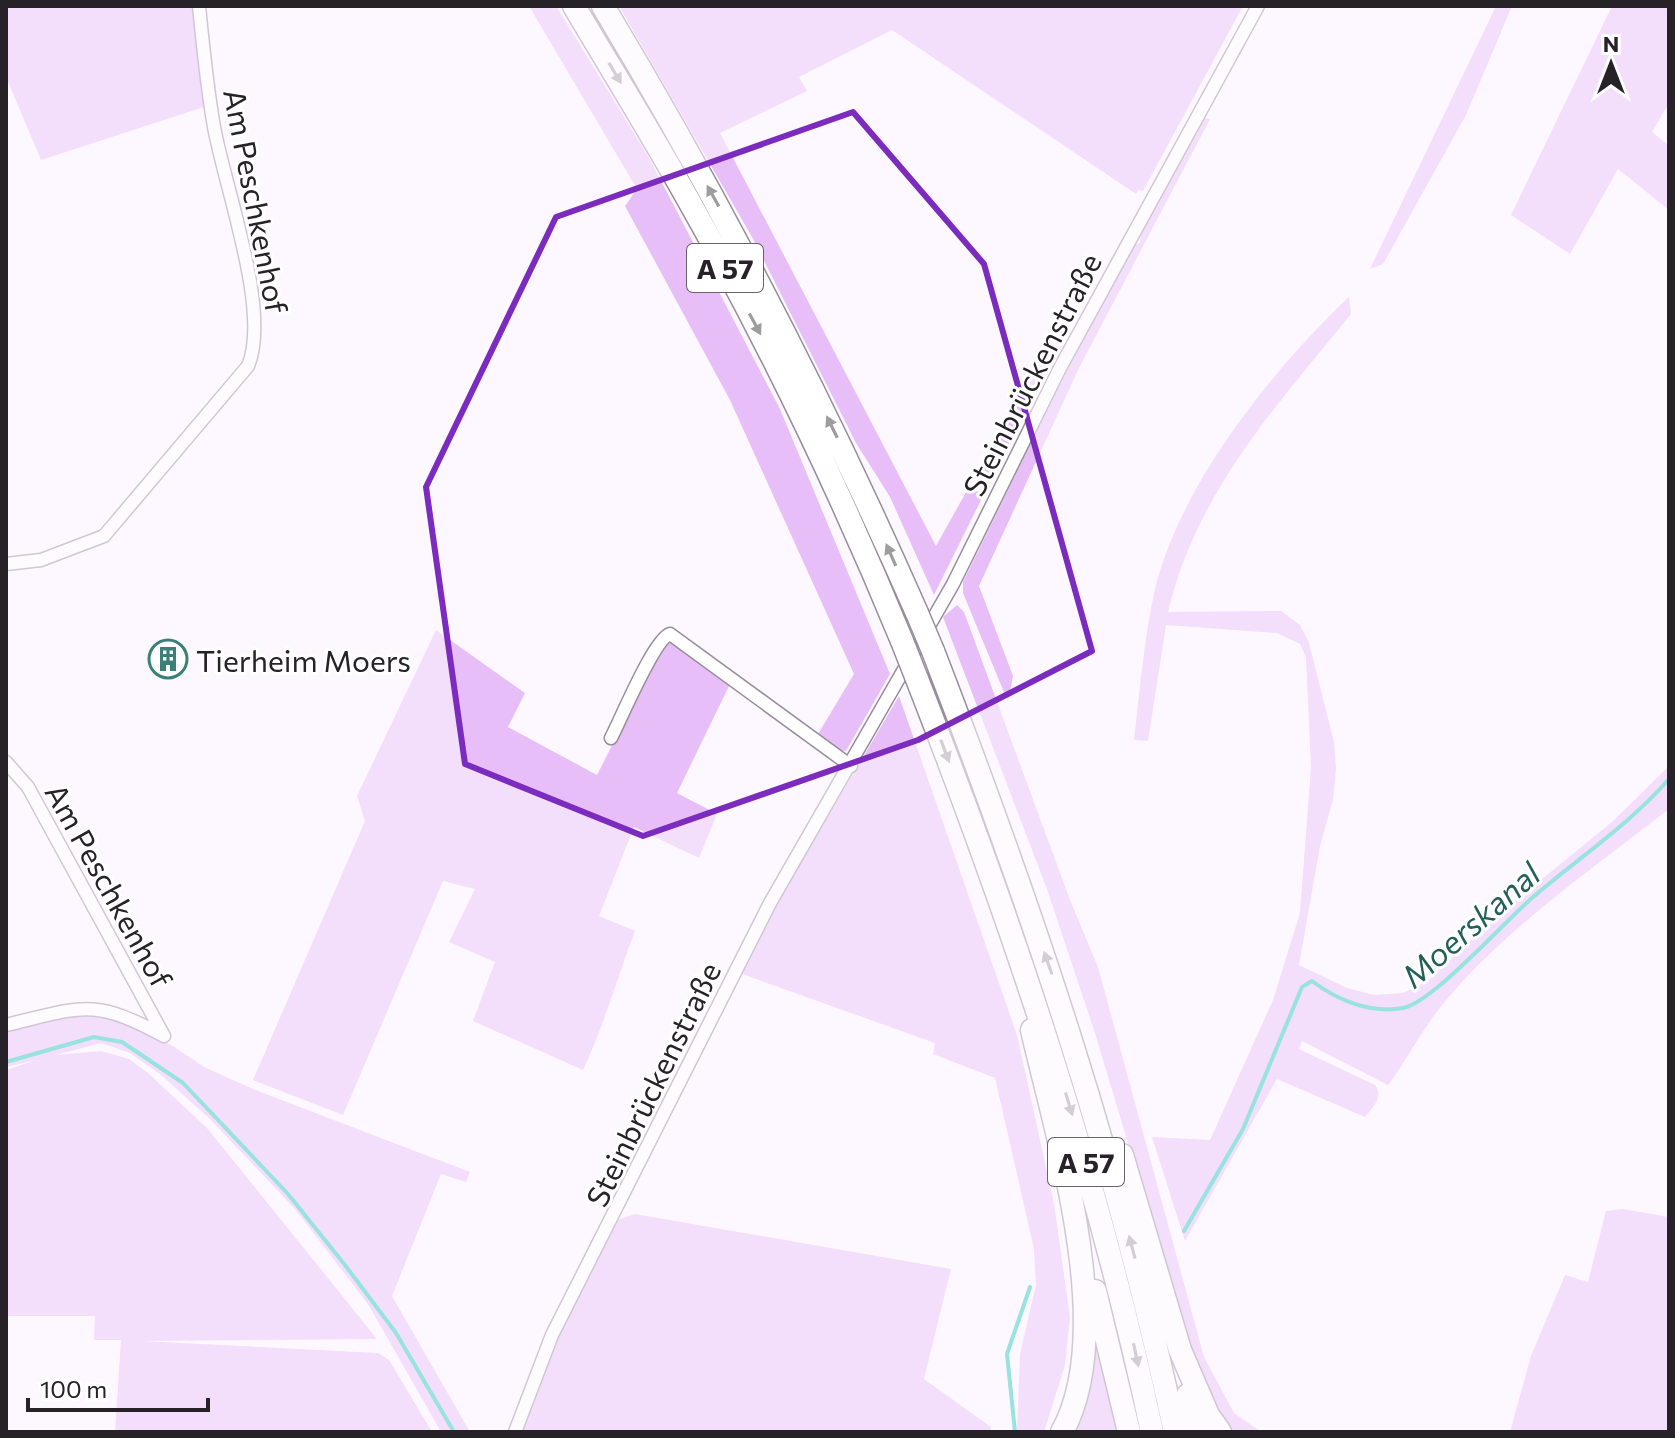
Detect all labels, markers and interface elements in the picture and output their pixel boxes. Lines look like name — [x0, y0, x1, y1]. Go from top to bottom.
north arrow — [1571, 24, 1651, 104]
text: N — [1603, 30, 1619, 57]
one-way arrow — [608, 62, 622, 84]
street label: Am Peschkenhof — [217, 86, 297, 316]
one-way arrow — [707, 185, 721, 207]
road number: A 57 — [687, 244, 763, 292]
street label: Steinbrückenstraße — [954, 247, 1108, 501]
one-way arrow — [748, 313, 762, 335]
one-way arrow — [825, 416, 839, 439]
one-way arrow — [885, 544, 898, 567]
building icon: Tierheim Moers — [147, 638, 189, 680]
place label: Tierheim Moers — [196, 641, 411, 678]
one-way arrow — [939, 739, 952, 763]
street label: Am Peschkenhof — [39, 776, 181, 994]
water label: Moerskanal — [1393, 852, 1548, 995]
one-way arrow — [1041, 950, 1053, 974]
street label: Steinbrückenstraße — [577, 956, 727, 1212]
one-way arrow — [1063, 1092, 1076, 1116]
road number: A 57 — [1048, 1138, 1124, 1186]
one-way arrow — [1125, 1235, 1137, 1260]
one-way arrow — [1130, 1343, 1142, 1368]
scale bar — [28, 1362, 208, 1412]
text: 100 m — [40, 1374, 107, 1403]

